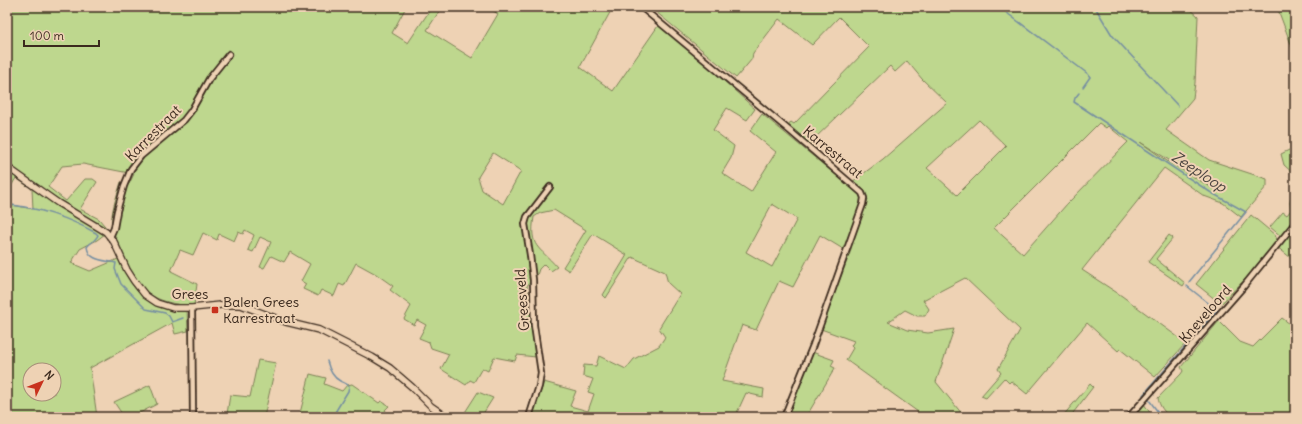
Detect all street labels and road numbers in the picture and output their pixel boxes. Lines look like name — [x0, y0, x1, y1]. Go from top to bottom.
street label: Karrestraat — [121, 101, 185, 165]
street label: Karrestraat — [799, 122, 867, 182]
street label: Greesveld — [511, 268, 533, 332]
street label: Kneveloord — [1175, 281, 1235, 347]
street label: Grees — [172, 285, 208, 303]

